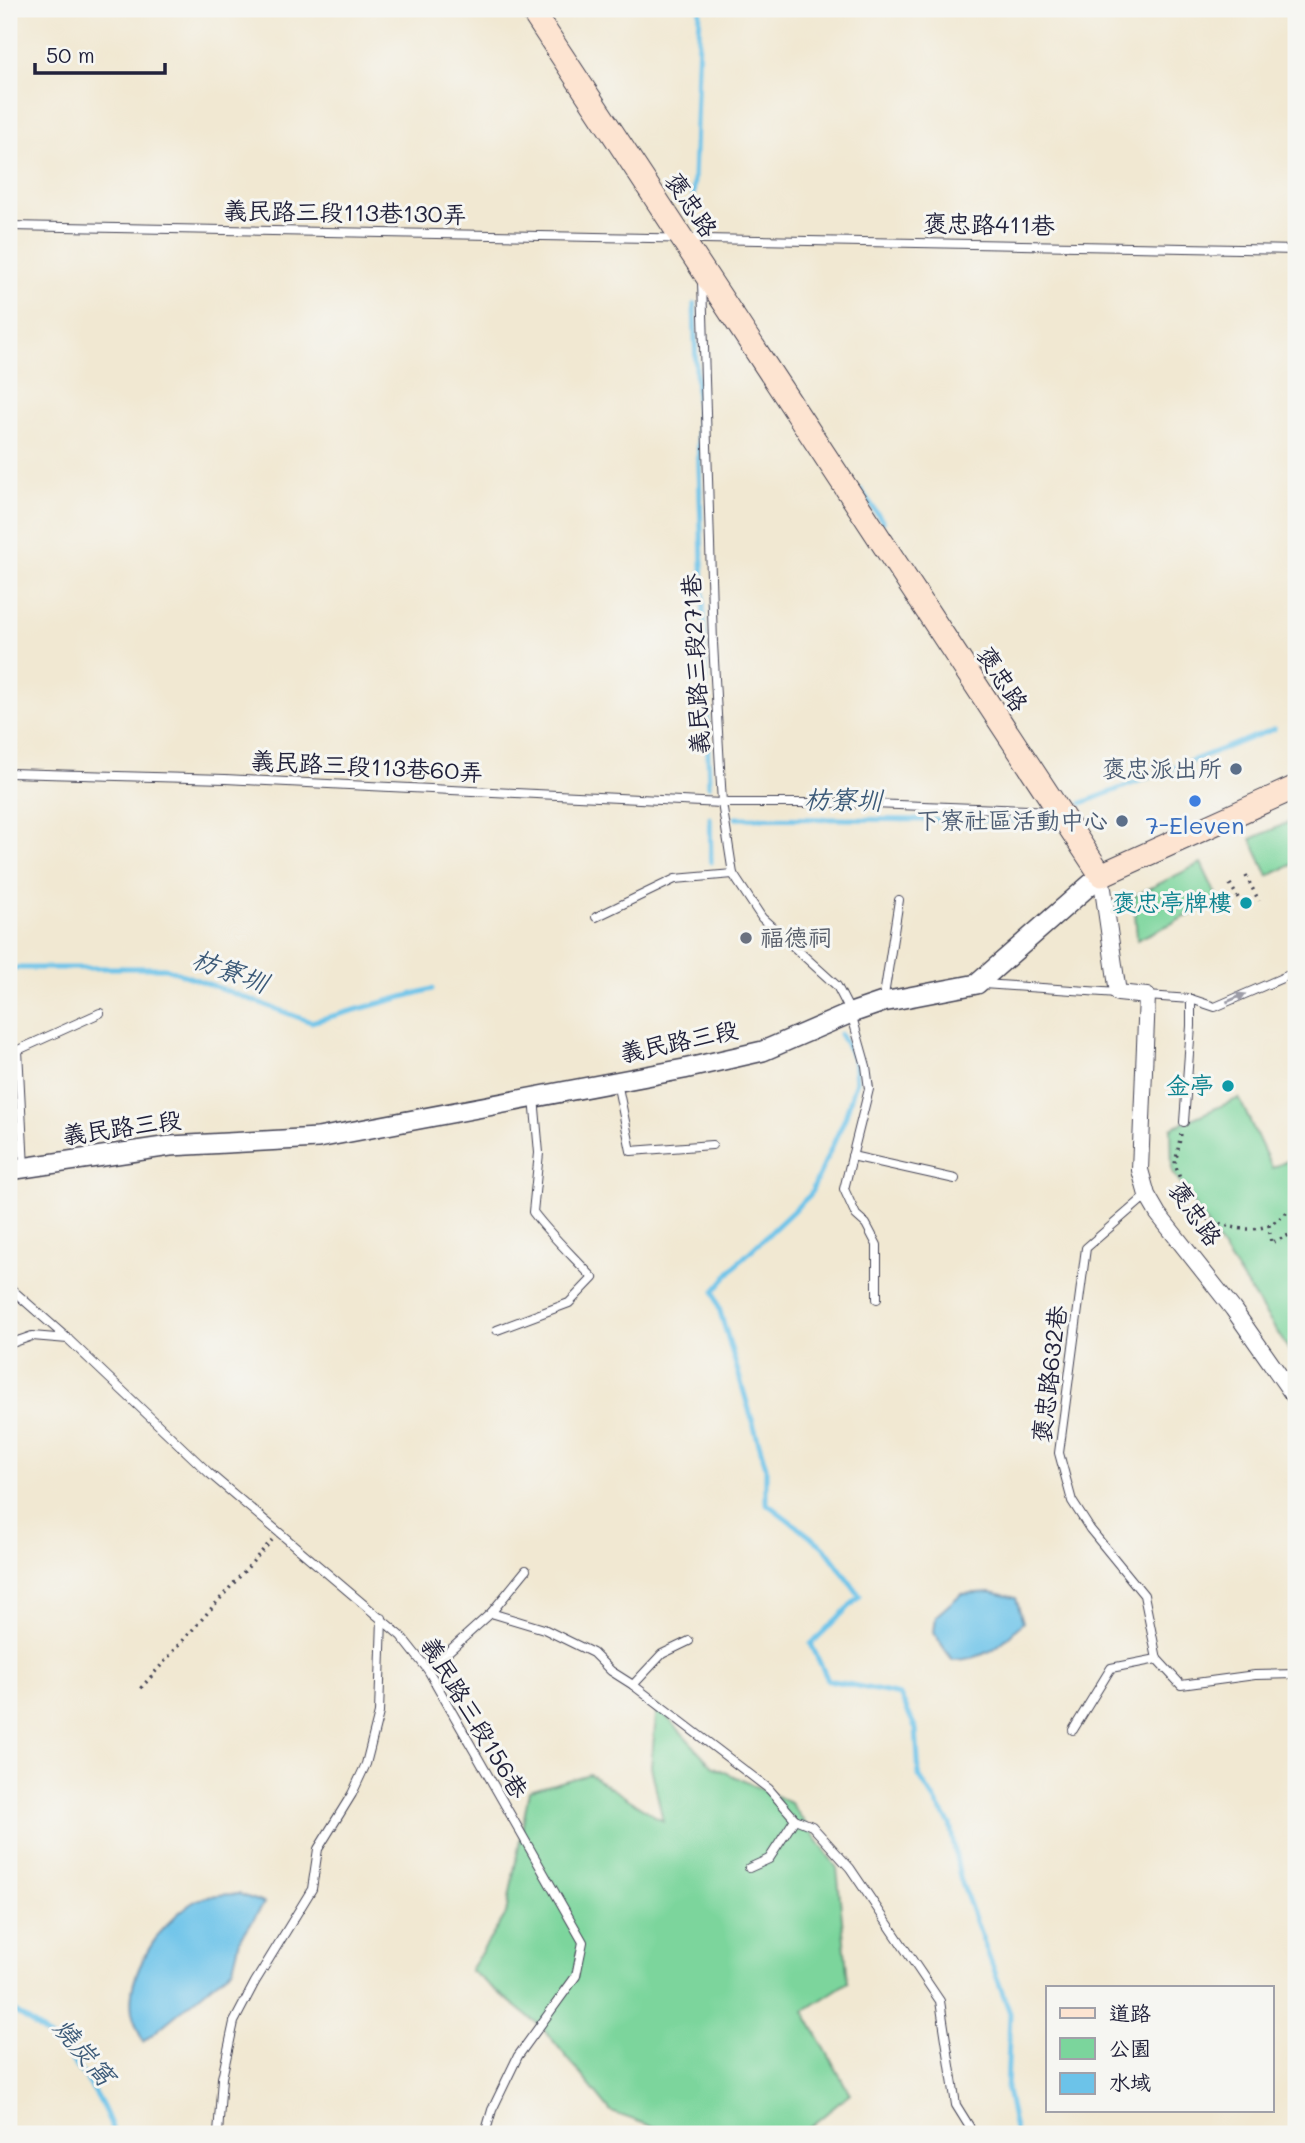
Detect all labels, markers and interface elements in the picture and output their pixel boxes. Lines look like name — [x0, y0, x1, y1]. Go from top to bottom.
scale bar — [35, 32, 164, 76]
text: 50 m — [46, 41, 95, 68]
street label: 褒忠路 — [659, 166, 725, 243]
street label: 義民路三段113巷130弄 — [223, 194, 467, 229]
street label: 褒忠路411巷 — [923, 207, 1055, 240]
street label: 義民路三段271巷 — [674, 573, 715, 755]
street label: 褒忠路 — [971, 640, 1036, 717]
street label: 義民路三段113巷60弄 — [250, 744, 484, 787]
place label: 褒忠派出所 — [1102, 752, 1222, 783]
marker: 褒忠派出所 — [1228, 761, 1244, 777]
water label: 枋寮圳 — [804, 781, 885, 817]
marker: 7-Eleven — [1187, 793, 1203, 809]
place label: 下寮社區活動中心 — [916, 804, 1108, 835]
place label: 7-Eleven — [1146, 809, 1244, 840]
marker: 下寮社區活動中心 — [1114, 813, 1130, 829]
place label: 褒忠亭牌樓 — [1112, 886, 1232, 917]
marker: 褒忠亭牌樓 — [1238, 895, 1254, 911]
place label: 福德祠 — [760, 921, 832, 952]
marker: 福德祠 — [738, 930, 754, 946]
water label: 枋寮圳 — [188, 941, 276, 1000]
one-way arrow — [1226, 993, 1247, 1004]
street label: 義民路三段 — [617, 1013, 741, 1068]
place label: 金亭 — [1166, 1069, 1214, 1100]
marker: 金亭 — [1220, 1078, 1236, 1094]
street label: 義民路三段 — [60, 1103, 183, 1150]
street label: 褒忠路 — [1163, 1175, 1230, 1252]
street label: 褒忠路632巷 — [1025, 1303, 1072, 1444]
street label: 義民路三段156巷 — [415, 1631, 536, 1804]
legend — [1046, 1986, 1274, 2112]
text: 道路 — [1109, 1999, 1151, 2026]
water label: 燒炭窩 — [47, 2011, 125, 2094]
text: 公園 — [1109, 2034, 1151, 2061]
text: 水域 — [1109, 2068, 1151, 2095]

